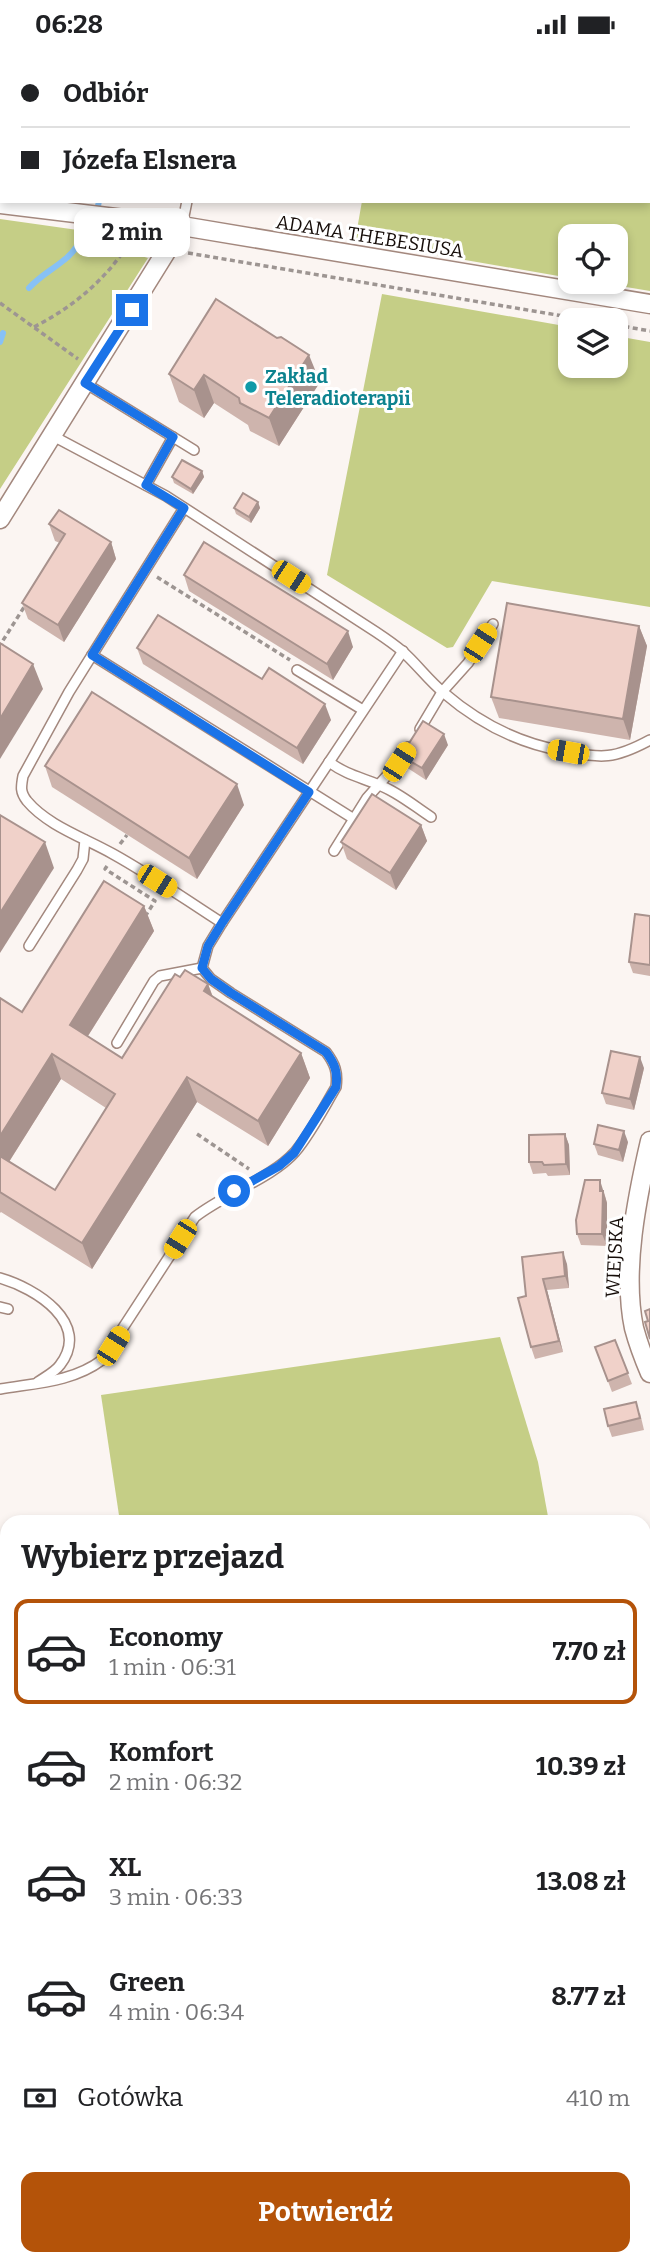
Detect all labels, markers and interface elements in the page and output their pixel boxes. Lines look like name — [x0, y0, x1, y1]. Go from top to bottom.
text: 06:28 — [35, 9, 103, 40]
text: Odbiór — [63, 78, 148, 109]
text: Józefa Elsnera — [63, 145, 237, 176]
callout: 2 min — [74, 209, 190, 257]
street label: ADAMA THEBESIUSA — [274, 210, 466, 263]
text: 2 min — [101, 218, 163, 246]
map controls — [558, 224, 628, 378]
button: locate — [558, 224, 628, 294]
route end — [116, 294, 148, 326]
button: layers — [558, 308, 628, 378]
place label: Zakład Teleradioterapii — [265, 365, 410, 410]
marker: Zakład Teleradioterapii — [243, 379, 259, 395]
car — [268, 557, 315, 597]
car — [460, 620, 501, 666]
car — [546, 738, 591, 766]
car — [379, 739, 420, 785]
car — [134, 861, 181, 901]
route start — [218, 1175, 250, 1207]
street label: WIEJSKA — [601, 1215, 628, 1298]
car — [160, 1216, 201, 1262]
car — [93, 1323, 134, 1369]
text: Wybierz przejazd — [21, 1538, 284, 1576]
icon: car — [25, 1620, 88, 1683]
text: Economy — [109, 1622, 223, 1653]
text: 7.70 zł — [552, 1636, 626, 1667]
text: 1 min · 06:31 — [109, 1653, 236, 1681]
icon: car — [25, 1735, 88, 1798]
text: Komfort — [109, 1737, 214, 1768]
text: 10.39 zł — [536, 1751, 626, 1782]
text: 2 min · 06:32 — [109, 1768, 242, 1796]
icon: car — [25, 1850, 88, 1913]
text: XL — [109, 1852, 141, 1883]
text: 13.08 zł — [536, 1866, 626, 1897]
text: 3 min · 06:33 — [109, 1883, 243, 1911]
icon: car — [25, 1965, 88, 2028]
text: Green — [109, 1967, 185, 1998]
text: 8.77 zł — [551, 1981, 626, 2012]
text: 4 min · 06:34 — [109, 1998, 244, 2026]
icon: cash — [21, 2079, 59, 2117]
text: Gotówka — [77, 2082, 183, 2113]
text: 410 m — [566, 2084, 630, 2112]
button: Potwierdź — [21, 2172, 630, 2252]

